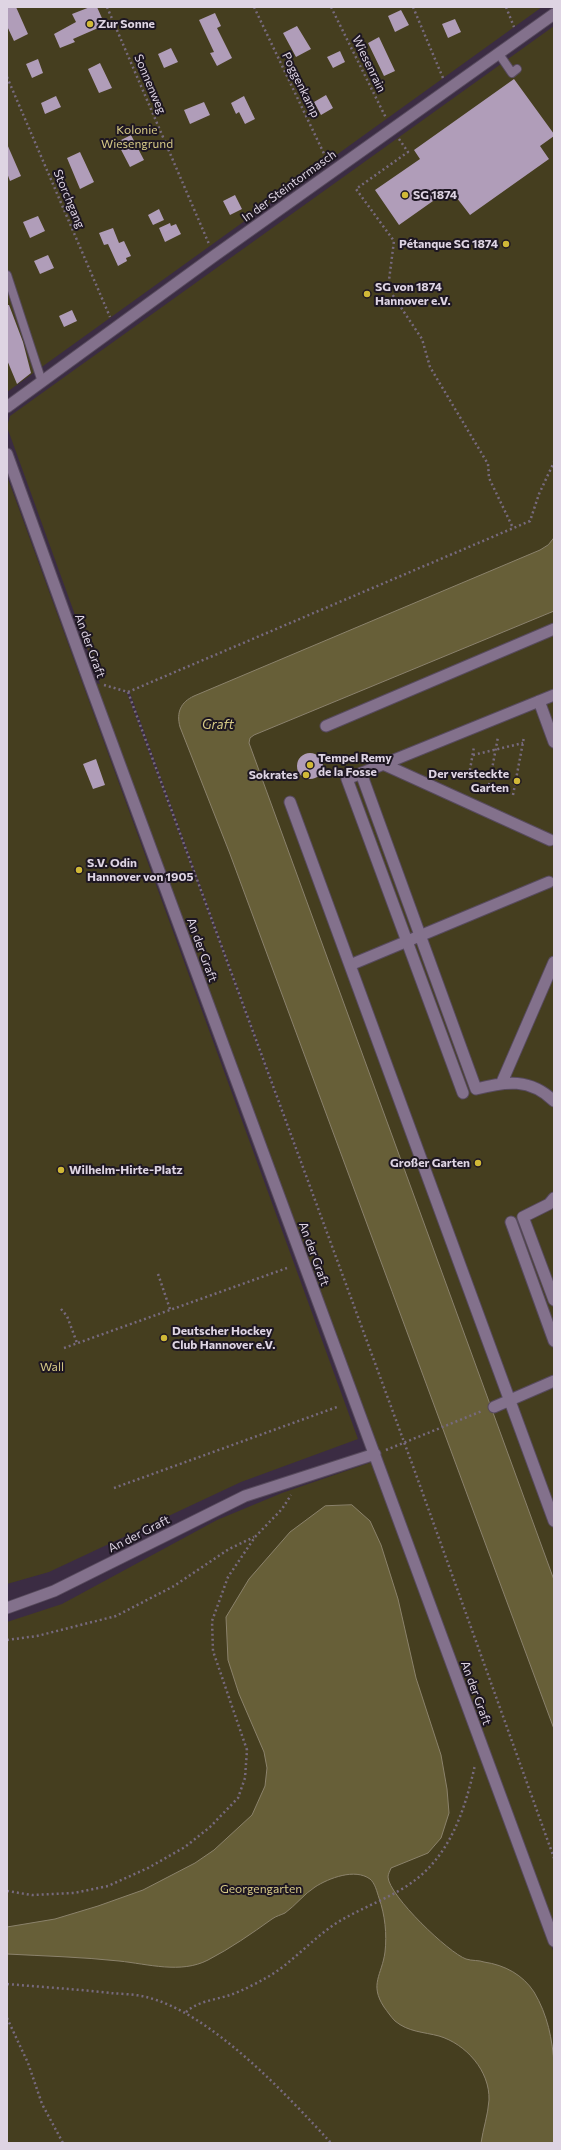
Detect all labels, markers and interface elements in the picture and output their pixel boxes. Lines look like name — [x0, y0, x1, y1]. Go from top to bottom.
place label: Zur Sonne — [98, 17, 155, 31]
marker: Zur Sonne — [85, 19, 95, 29]
street label: Wiesenrain — [349, 33, 389, 95]
street label: Poggenkamp — [279, 50, 323, 120]
street label: Sonnenweg — [131, 52, 169, 116]
park label: Kolonie Wiesengrund — [101, 123, 173, 151]
street label: In der Steintormasch — [239, 147, 339, 225]
street label: Storchgang — [50, 167, 88, 231]
place label: SG 1874 — [413, 188, 457, 202]
marker: SG 1874 — [400, 190, 410, 200]
place label: Pétanque SG 1874 — [399, 237, 498, 251]
marker: Pétanque SG 1874 — [501, 239, 511, 249]
place label: SG von 1874 Hannover e.V. — [375, 280, 451, 308]
marker: SG von 1874 Hannover e.V. — [362, 289, 372, 299]
street label: An der Graft — [72, 612, 108, 680]
water label: Graft — [202, 717, 234, 733]
place label: Tempel Remy de la Fosse — [318, 751, 392, 779]
marker: Tempel Remy de la Fosse — [305, 760, 315, 770]
place label: Der versteckte Garten — [428, 767, 509, 795]
place label: Sokrates — [249, 768, 298, 782]
marker: Sokrates — [301, 770, 311, 780]
marker: Der versteckte Garten — [512, 776, 522, 786]
place label: S.V. Odin Hannover von 1905 — [87, 856, 193, 884]
marker: S.V. Odin Hannover von 1905 — [74, 865, 84, 875]
street label: An der Graft — [184, 916, 220, 984]
place label: Großer Garten — [390, 1156, 470, 1170]
marker: Großer Garten — [473, 1158, 483, 1168]
place label: Wilhelm-Hirte-Platz — [69, 1163, 183, 1177]
marker: Wilhelm-Hirte-Platz — [56, 1165, 66, 1175]
street label: An der Graft — [296, 1220, 332, 1288]
place label: Deutscher Hockey Club Hannover e.V. — [172, 1324, 275, 1352]
marker: Deutscher Hockey Club Hannover e.V. — [159, 1333, 169, 1343]
park label: Wall — [40, 1360, 64, 1374]
street label: An der Graft — [106, 1512, 172, 1556]
street label: An der Graft — [458, 1659, 494, 1727]
park label: Georgengarten — [220, 1882, 302, 1896]

